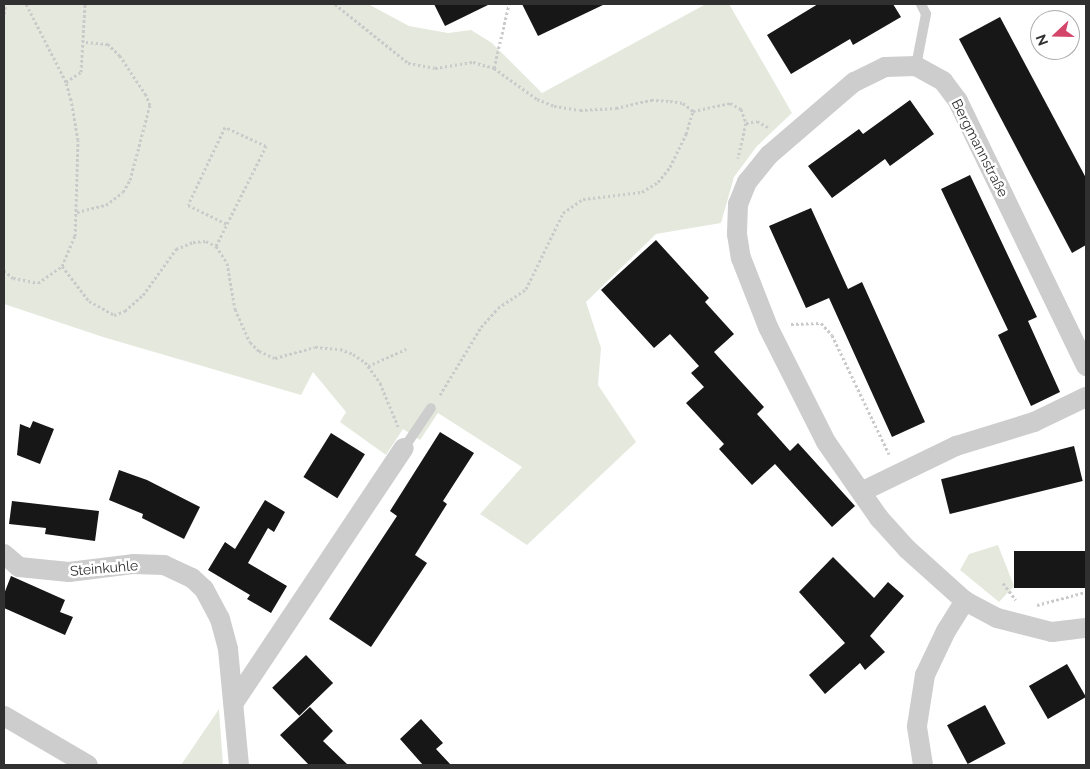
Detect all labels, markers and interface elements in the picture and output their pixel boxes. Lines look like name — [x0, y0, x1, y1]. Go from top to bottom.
north arrow — [1030, 10, 1080, 60]
text: N — [1033, 32, 1051, 48]
street label: Bergmannstraße — [948, 96, 1012, 200]
street label: Steinkuhle — [69, 557, 139, 579]

